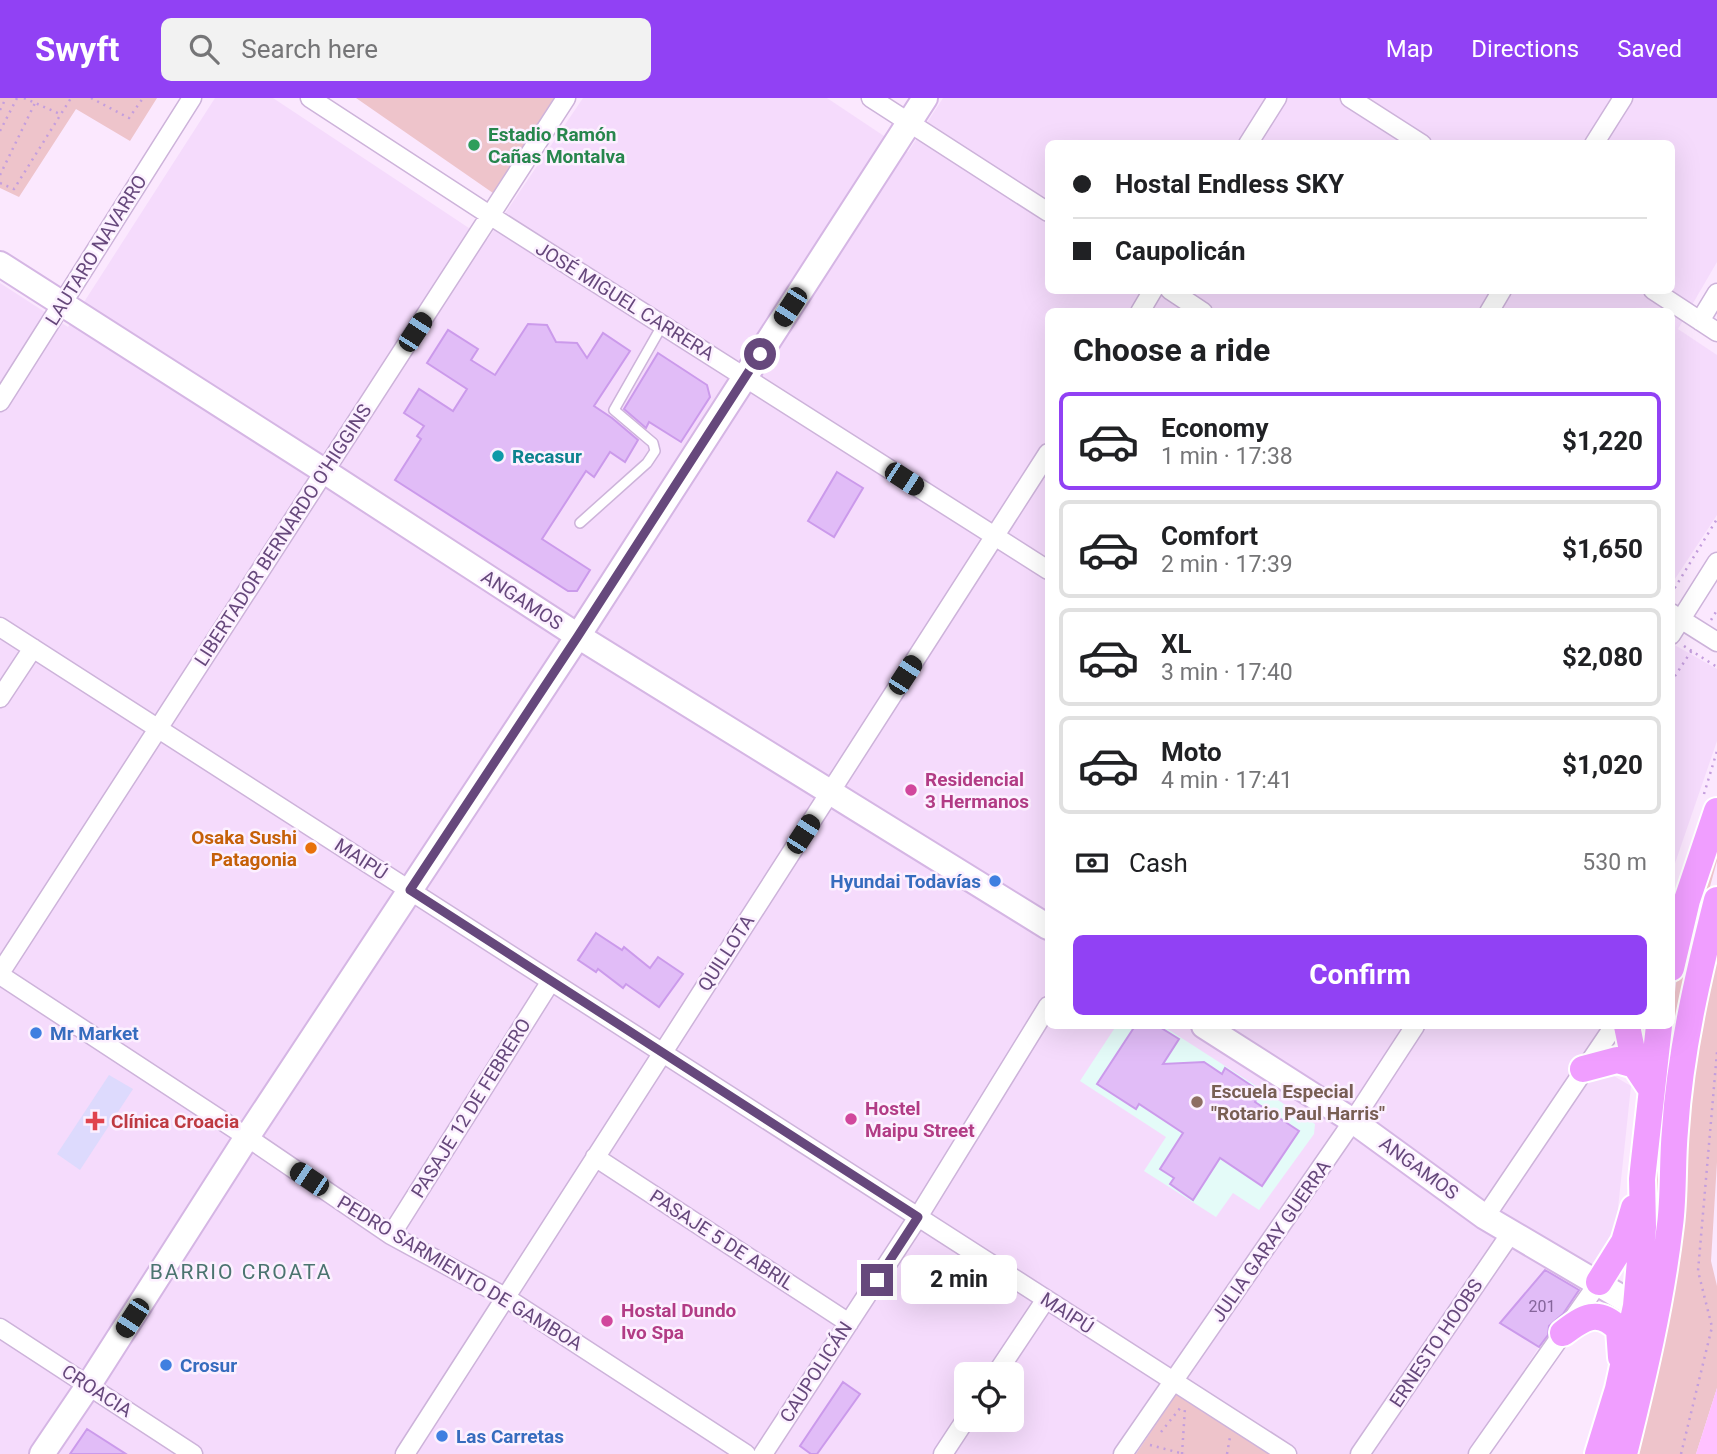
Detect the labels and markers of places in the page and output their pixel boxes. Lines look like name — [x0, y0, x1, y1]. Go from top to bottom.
place label: Estadio Ramón Cañas Montalva — [488, 123, 625, 168]
marker: Estadio Ramón Cañas Montalva — [466, 137, 482, 153]
place label: Recasur — [512, 445, 582, 468]
marker: Recasur — [490, 448, 506, 464]
place label: Residencial 3 Hermanos — [925, 768, 1029, 813]
marker: Residencial 3 Hermanos — [903, 782, 919, 798]
place label: Osaka Sushi Patagonia — [191, 826, 297, 871]
marker: Osaka Sushi Patagonia — [303, 840, 319, 856]
place label: Hyundai Todavías — [830, 870, 981, 893]
marker: Hyundai Todavías — [987, 873, 1003, 889]
place label: Mr Market — [50, 1022, 139, 1045]
marker: Mr Market — [28, 1025, 44, 1041]
place label: Escuela Especial "Rotario Paul Harris" — [1211, 1080, 1385, 1125]
marker: Escuela Especial "Rotario Paul Harris" — [1189, 1094, 1205, 1110]
place label: Hostel Maipu Street — [865, 1097, 975, 1142]
place label: Clínica Croacia — [111, 1110, 239, 1133]
marker: Clínica Croacia — [85, 1111, 105, 1131]
marker: Hostel Maipu Street — [843, 1111, 859, 1127]
place label: Hostal Dundo Ivo Spa — [621, 1299, 737, 1344]
marker: Hostal Dundo Ivo Spa — [599, 1313, 615, 1329]
place label: Crosur — [180, 1354, 237, 1377]
marker: Crosur — [158, 1357, 174, 1373]
place label: Las Carretas — [456, 1425, 564, 1448]
marker: Las Carretas — [434, 1428, 450, 1444]

